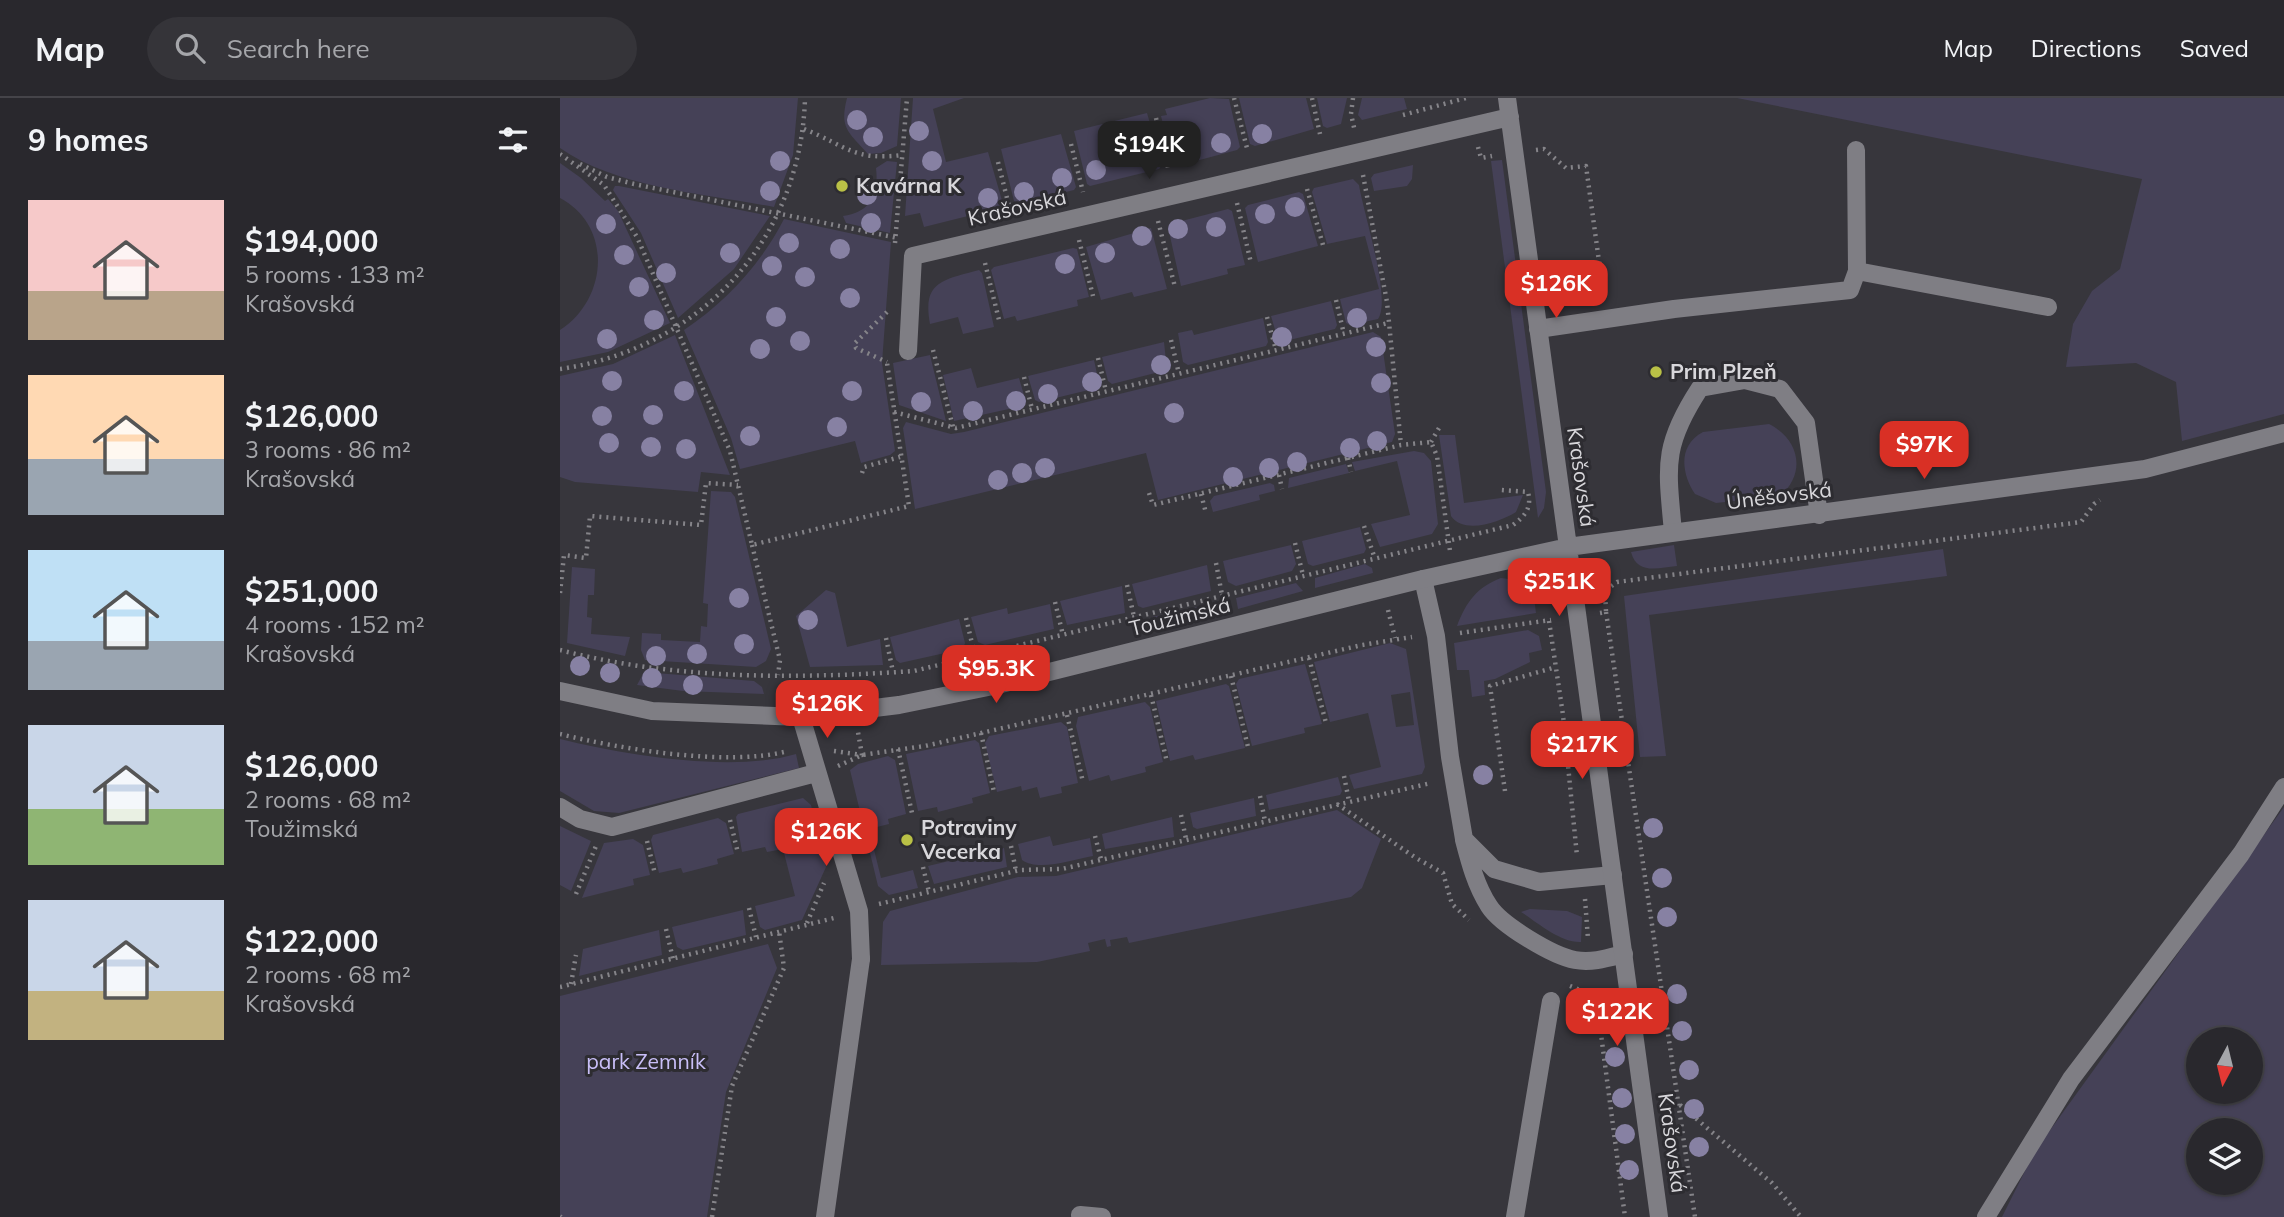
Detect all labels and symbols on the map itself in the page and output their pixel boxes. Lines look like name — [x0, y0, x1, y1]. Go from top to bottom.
pin: $194K — [1100, 122, 1198, 181]
place label: Kavárna K — [856, 172, 962, 198]
marker: Kavárna K — [834, 178, 850, 194]
street label: Krašovská — [965, 183, 1069, 231]
pin: $126K — [1507, 260, 1605, 320]
place label: Prim Plzeň — [1670, 358, 1777, 384]
marker: Prim Plzeň — [1648, 364, 1664, 380]
pin: $97K — [1883, 422, 1965, 481]
street label: Krašovská — [1562, 425, 1602, 528]
street label: Úněšovská — [1725, 476, 1833, 514]
pin: $251K — [1510, 559, 1608, 618]
street label: Toužimská — [1126, 591, 1233, 641]
pin: $95.3K — [939, 646, 1053, 705]
pin: $126K — [778, 680, 876, 740]
pin: $217K — [1533, 722, 1631, 781]
pin: $126K — [777, 808, 875, 868]
place label: Potraviny Vecerka — [920, 814, 1017, 864]
marker: Potraviny Vecerka — [899, 832, 915, 848]
pin: $122K — [1568, 988, 1666, 1048]
north arrow — [2186, 1027, 2263, 1104]
park label: park Zemník — [586, 1048, 706, 1074]
street label: Krašovská — [1653, 1091, 1693, 1194]

